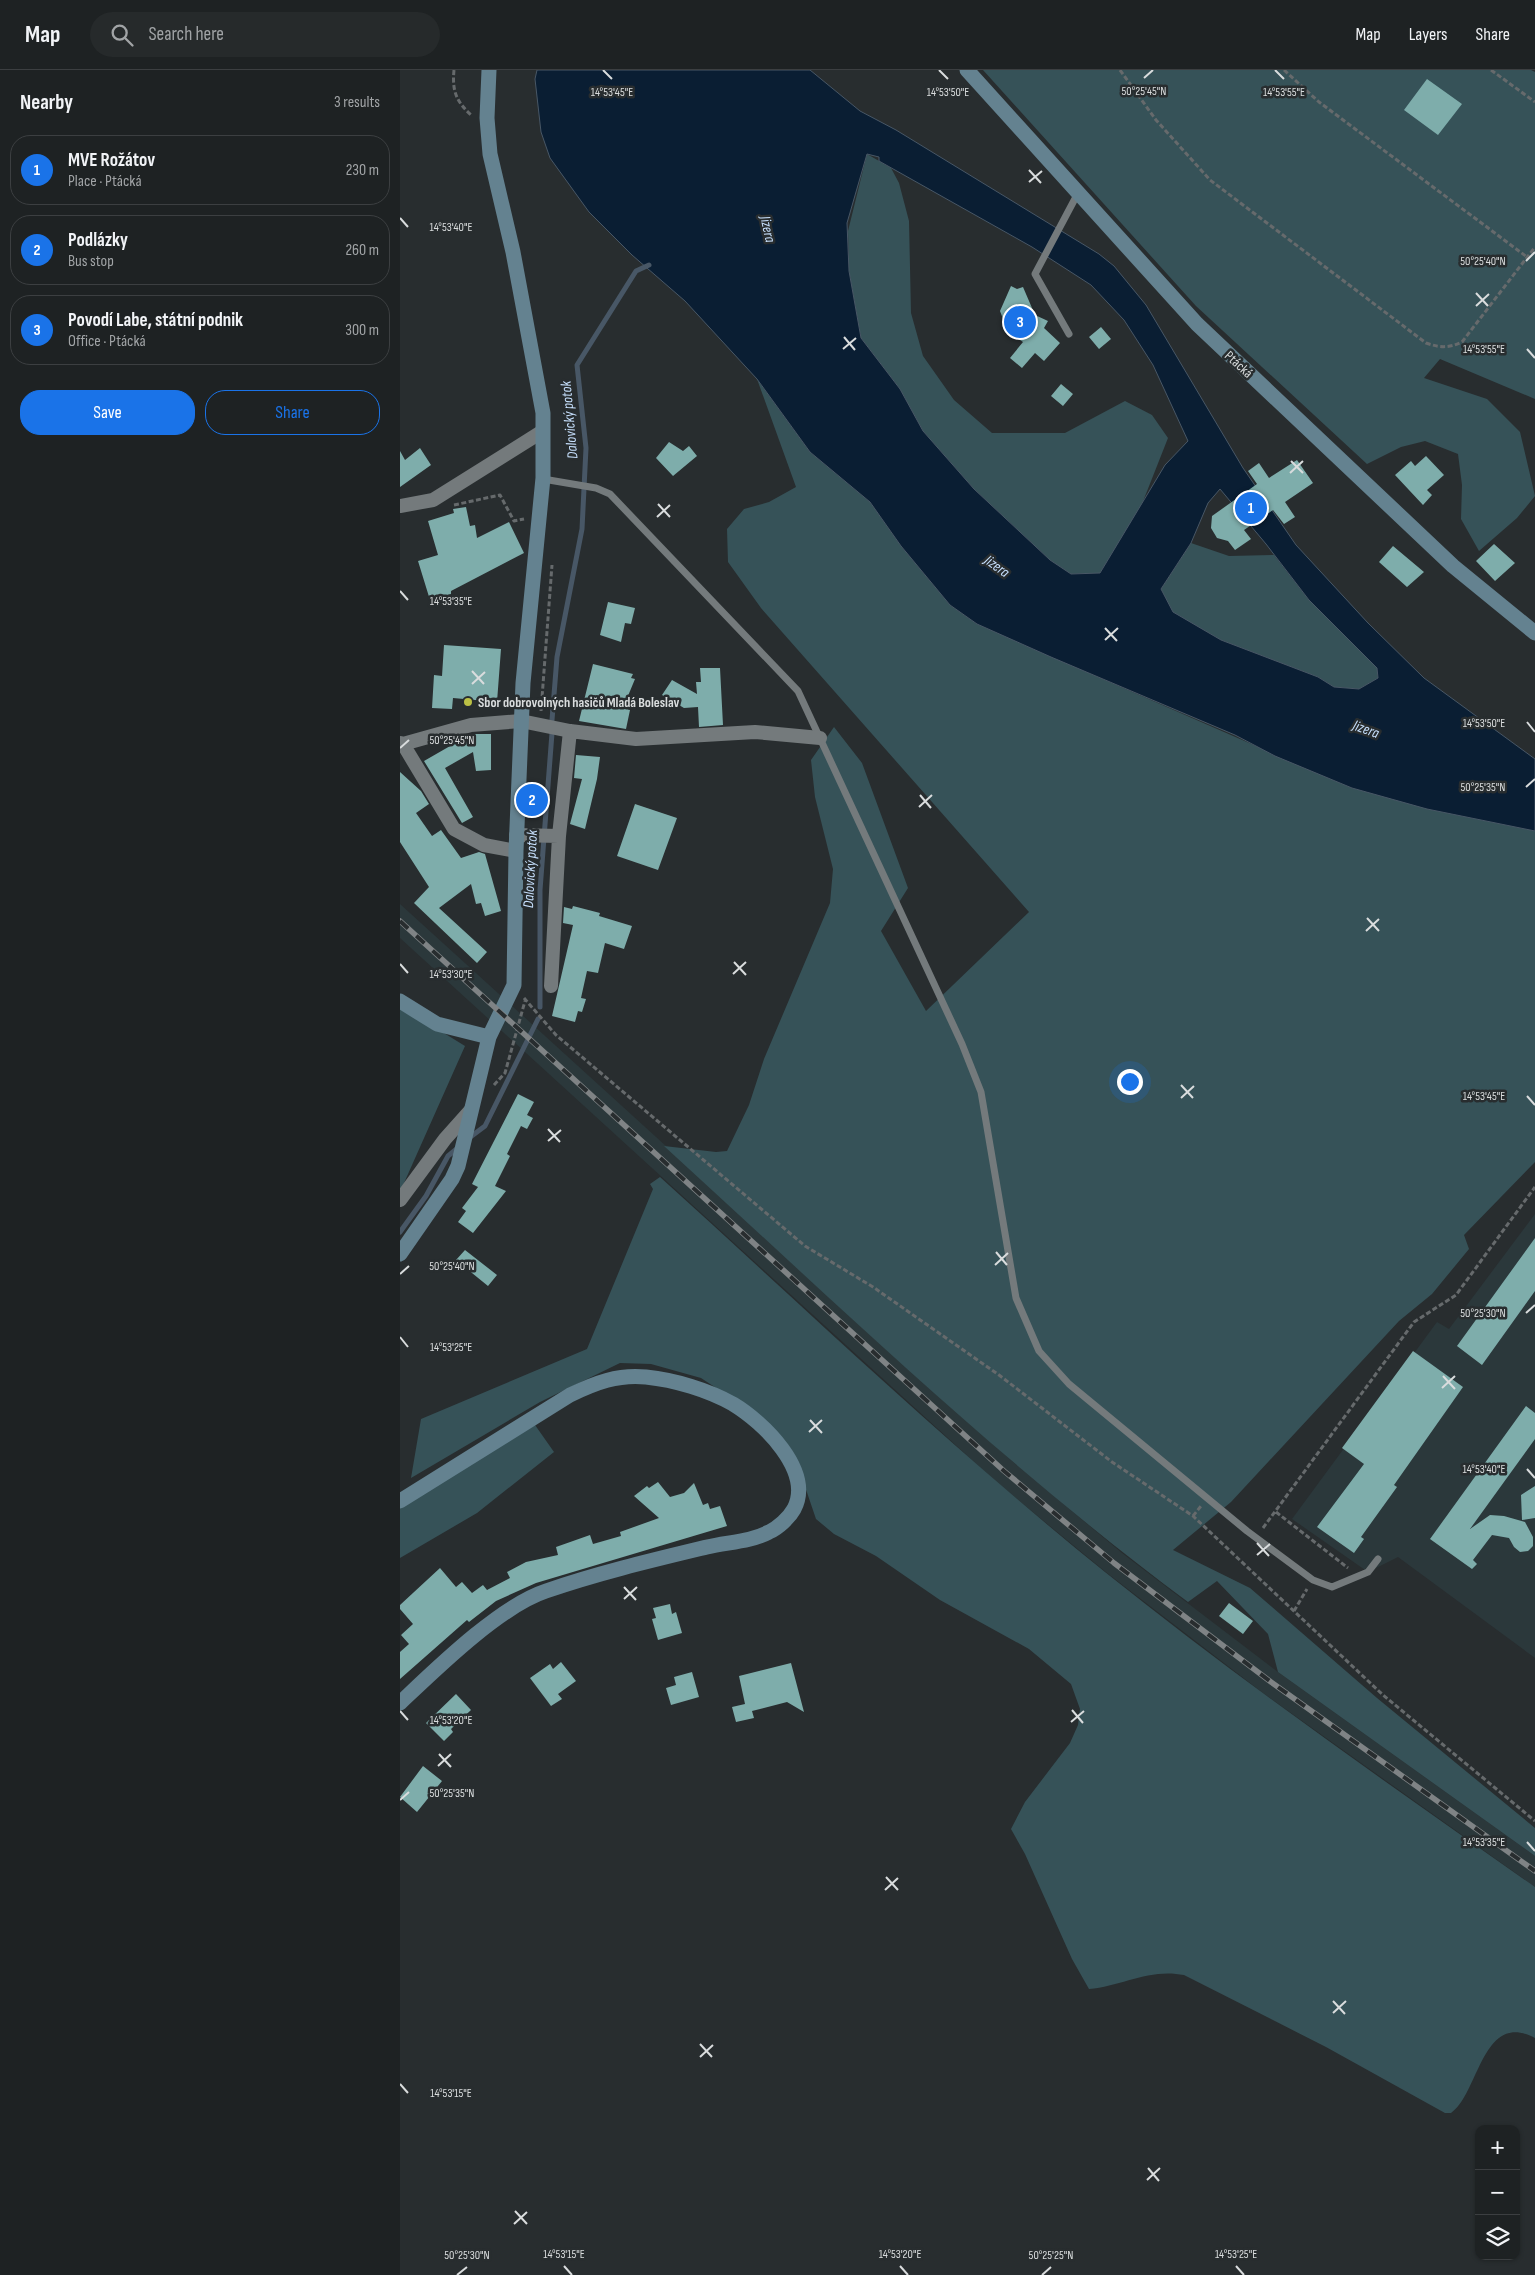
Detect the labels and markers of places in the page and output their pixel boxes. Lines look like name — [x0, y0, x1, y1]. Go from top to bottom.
pin: 3 — [1004, 303, 1036, 341]
pin: 1 — [1235, 489, 1267, 527]
place label: Sbor dobrovolných hasičů Mladá Boleslav — [478, 694, 680, 711]
marker: Sbor dobrovolných hasičů Mladá Boleslav — [462, 696, 474, 708]
pin: 2 — [516, 781, 548, 819]

